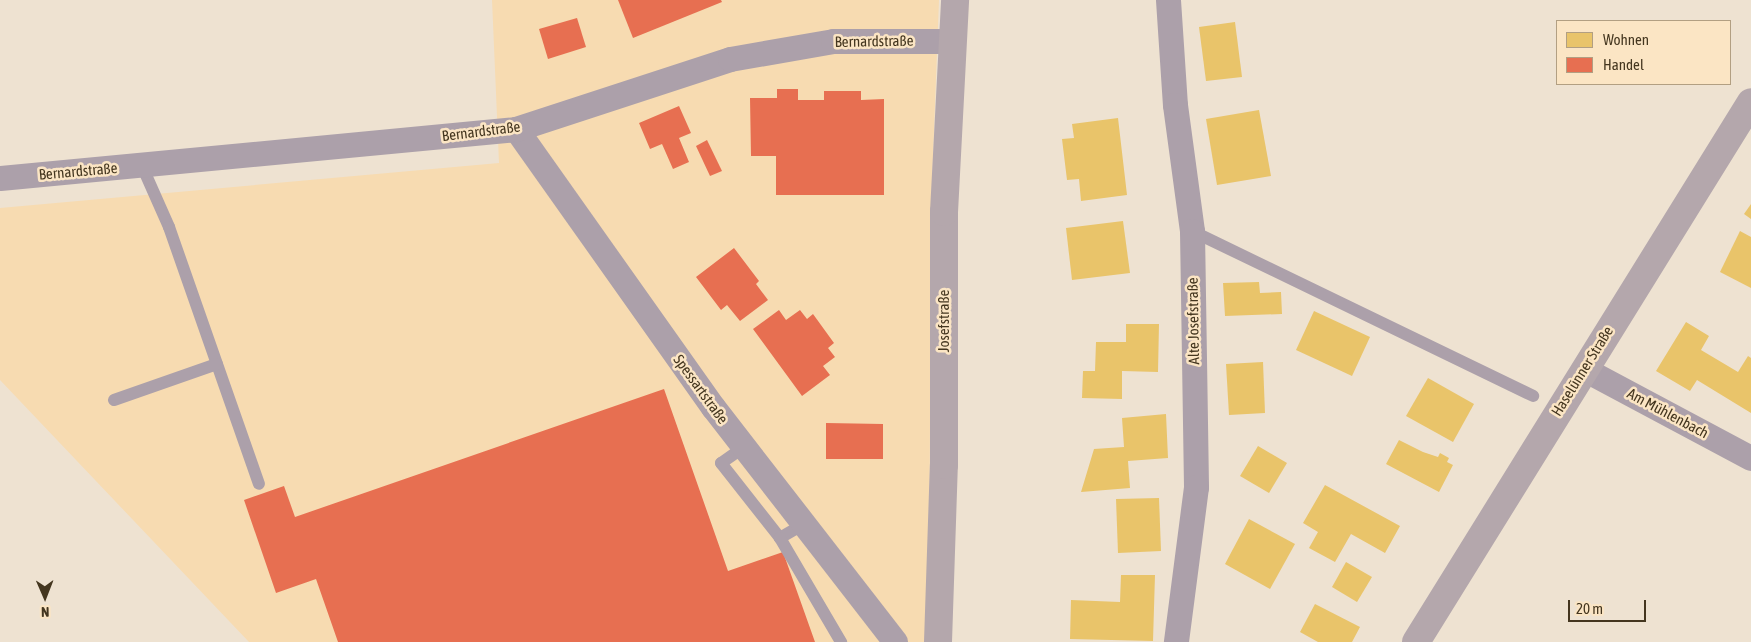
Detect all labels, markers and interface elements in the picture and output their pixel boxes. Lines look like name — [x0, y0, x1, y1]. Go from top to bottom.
legend — [1556, 20, 1731, 85]
street label: Bernardstraße — [834, 31, 914, 51]
text: Wohnen — [1603, 31, 1649, 48]
text: Handel — [1603, 56, 1644, 73]
street label: Bernardstraße — [441, 117, 521, 145]
street label: Bernardstraße — [38, 159, 118, 183]
street label: Alte Josefstraße — [1183, 277, 1203, 365]
street label: Josefstraße — [935, 290, 953, 352]
street label: Haselünner Straße — [1547, 323, 1617, 419]
street label: Spessartstraße — [670, 351, 732, 427]
street label: Am Mühlenbach — [1624, 384, 1712, 442]
north arrow — [20, 572, 70, 622]
scale bar — [1571, 590, 1648, 622]
text: 20 m — [1576, 600, 1603, 617]
text: N — [41, 604, 50, 620]

